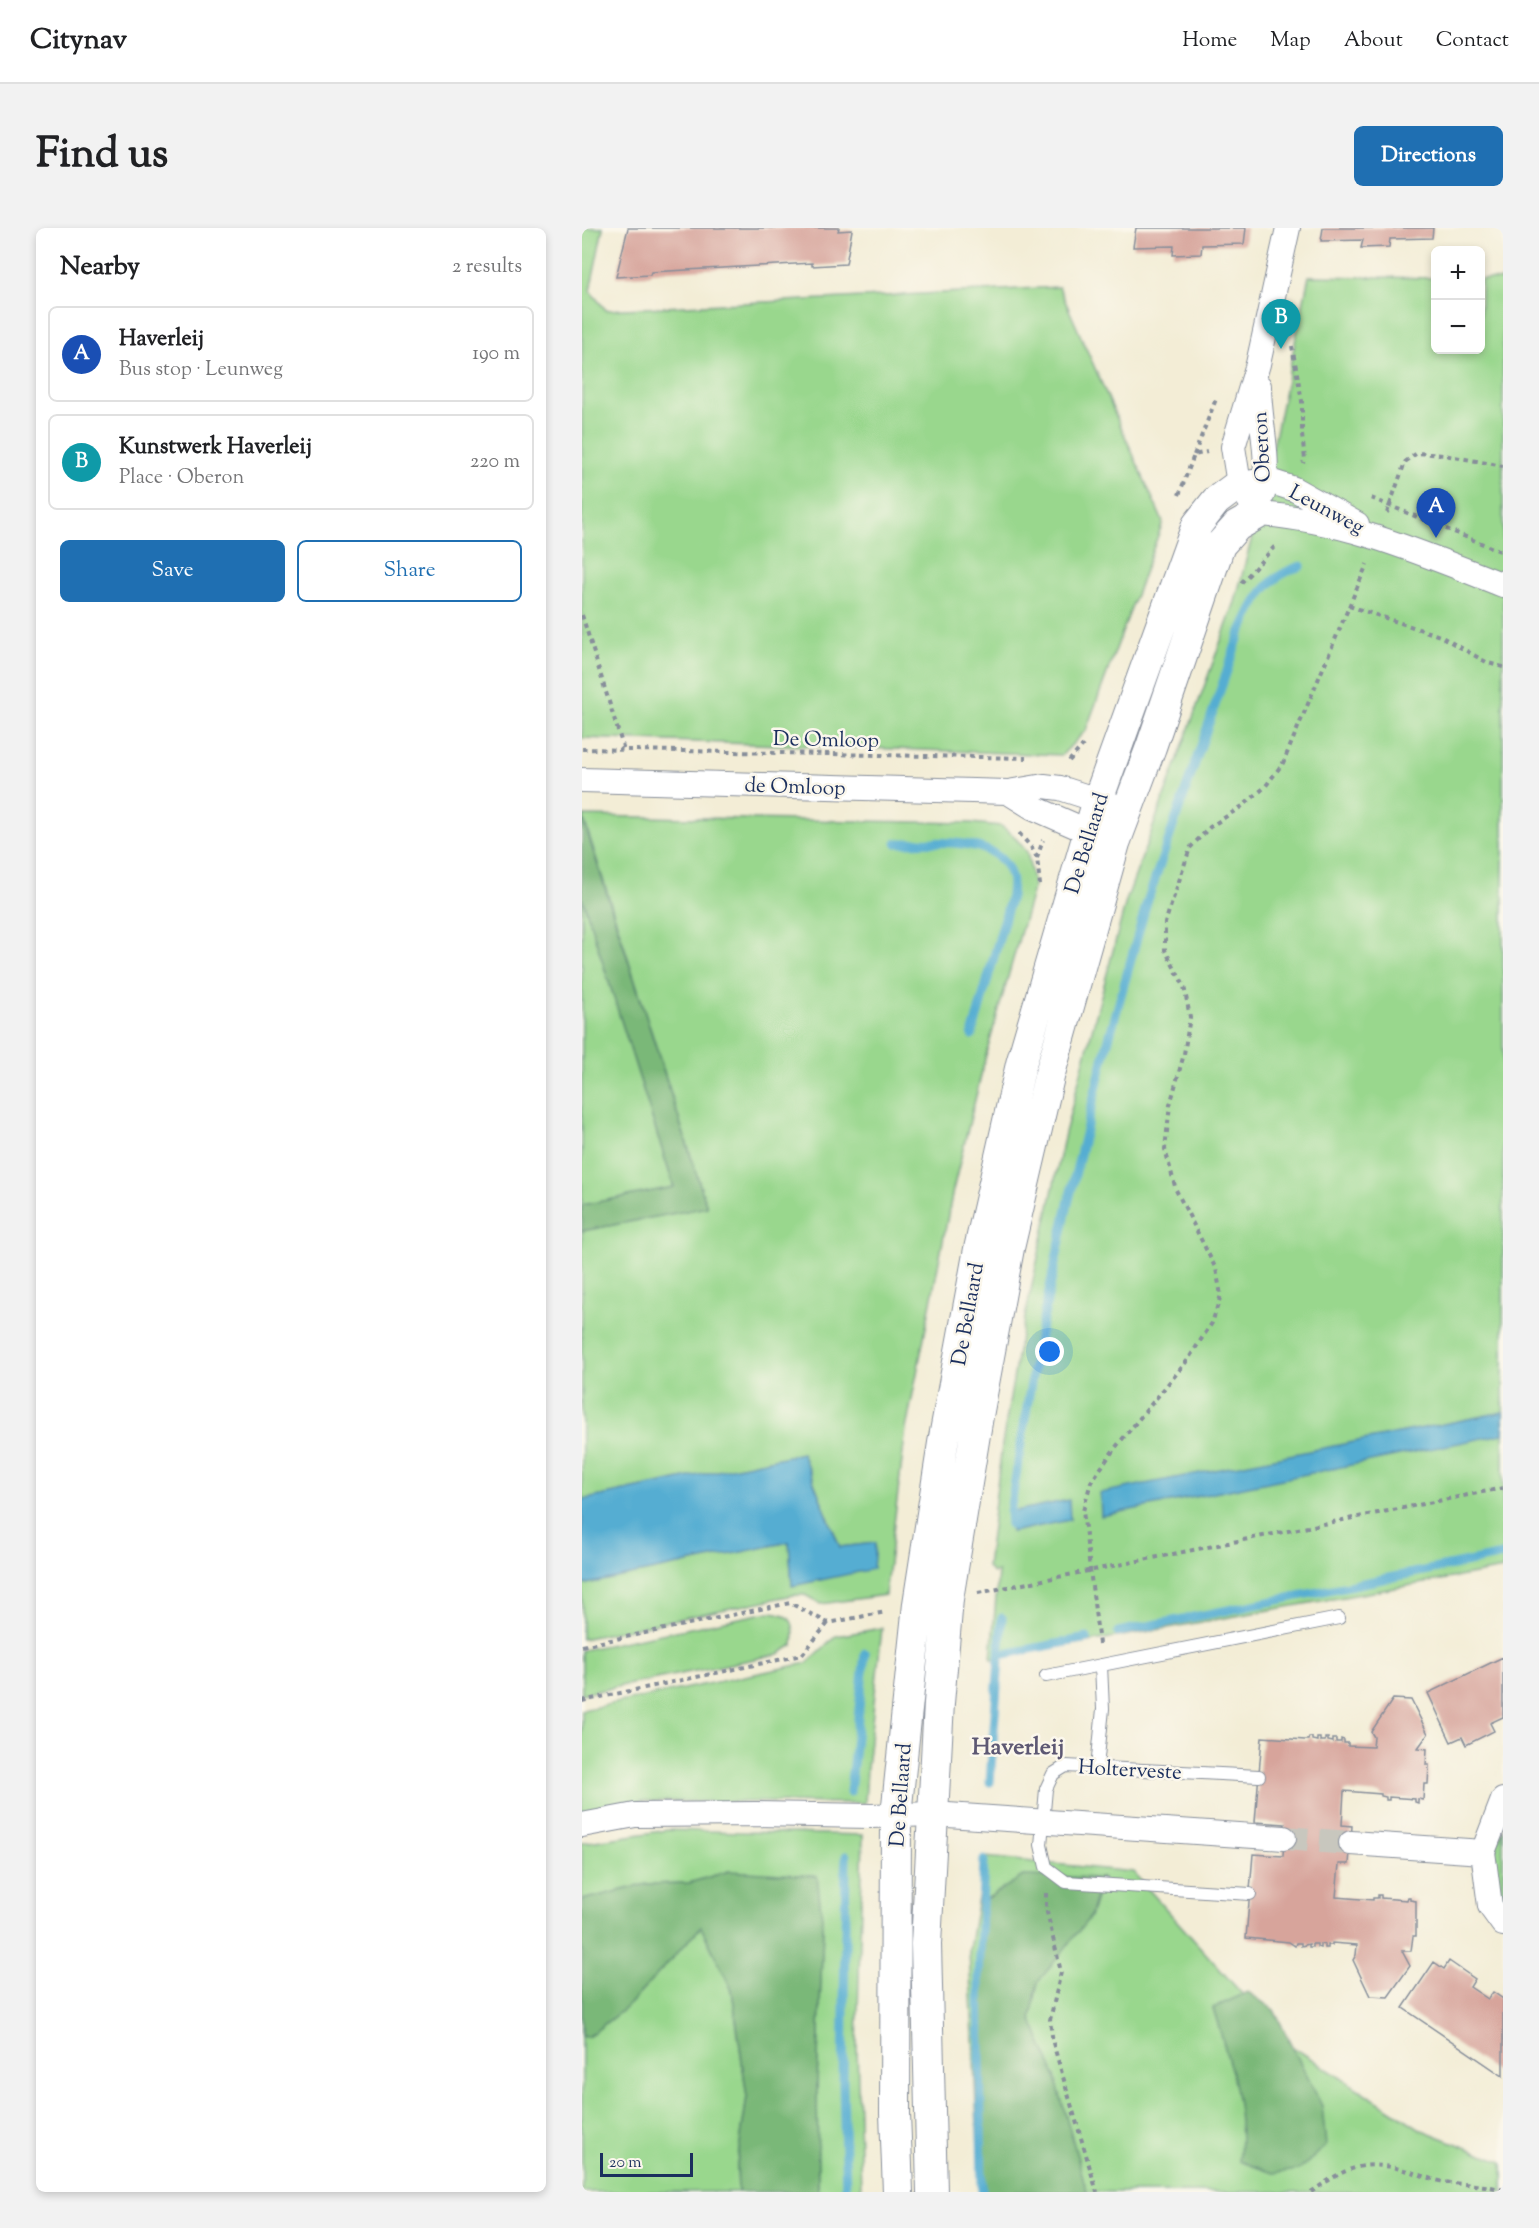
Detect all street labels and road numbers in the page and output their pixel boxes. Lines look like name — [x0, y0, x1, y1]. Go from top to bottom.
street label: Oberon — [1246, 411, 1280, 483]
street label: Leunweg — [1283, 478, 1369, 543]
street label: De Omloop — [773, 725, 879, 757]
street label: de Omloop — [744, 771, 846, 805]
street label: De Bellaard — [1058, 789, 1118, 898]
street label: De Bellaard — [945, 1260, 993, 1368]
street label: De Bellaard — [883, 1742, 921, 1848]
street label: Holterveste — [1077, 1753, 1183, 1789]

